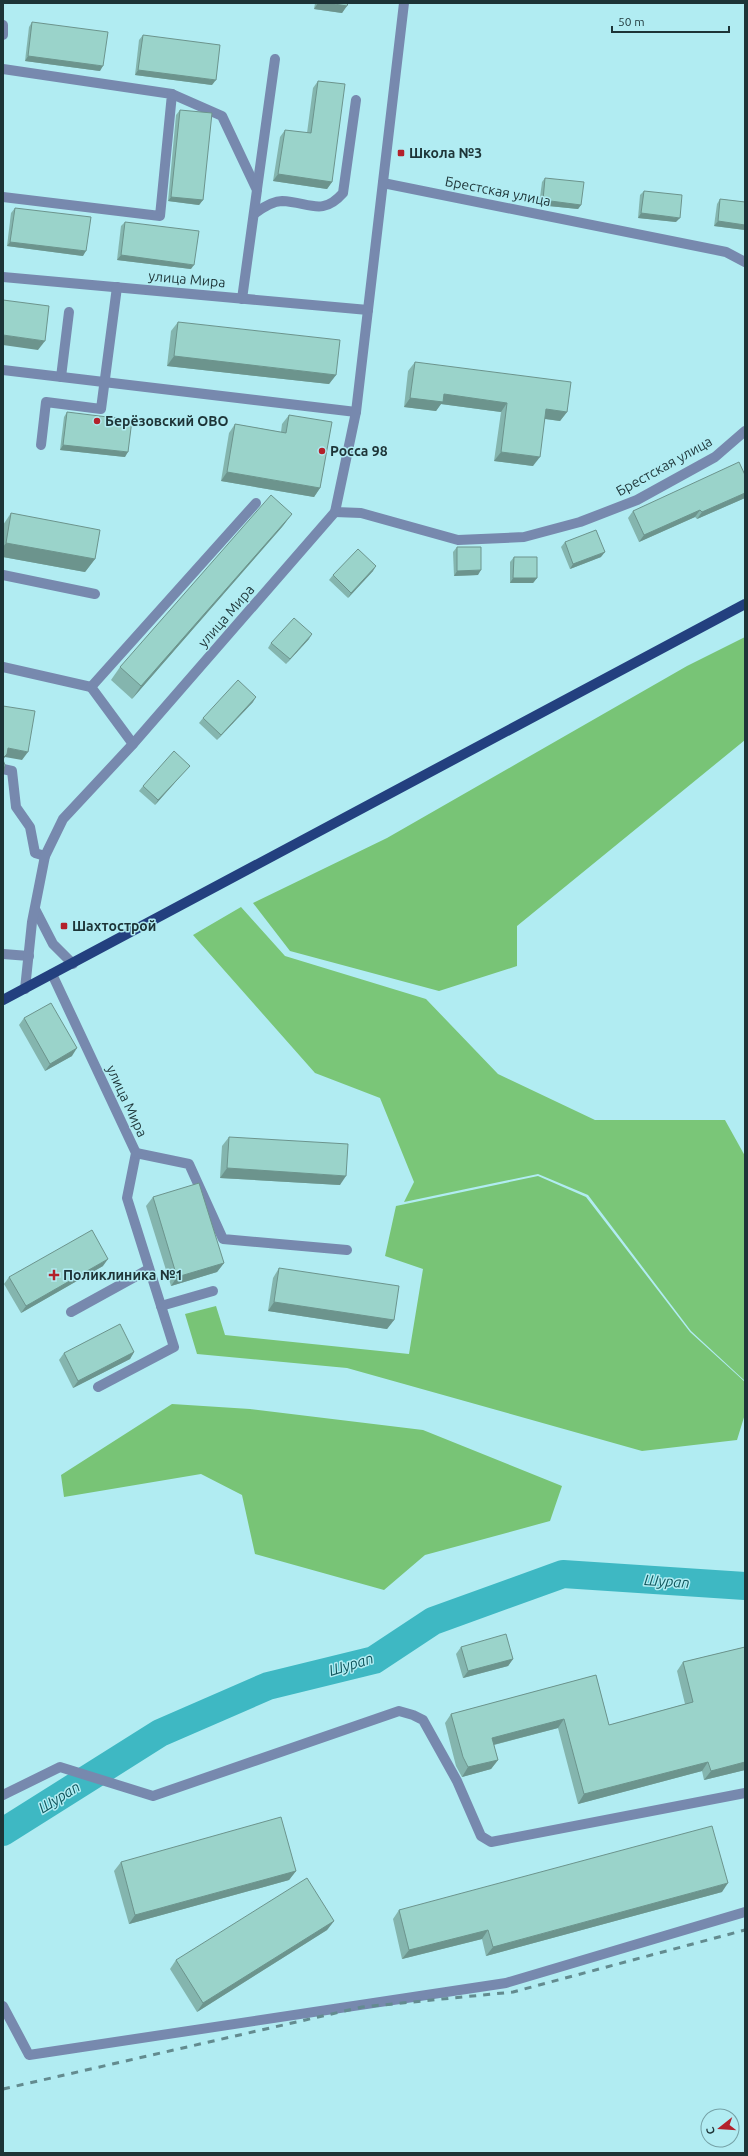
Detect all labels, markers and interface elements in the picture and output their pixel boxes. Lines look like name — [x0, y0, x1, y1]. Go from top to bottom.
scale bar — [612, 8, 729, 34]
text: 50 m — [618, 15, 645, 28]
place label: Школа №3 — [409, 145, 482, 161]
marker: Школа №3 — [396, 148, 406, 158]
street label: Брестская улица — [444, 173, 552, 209]
street label: улица Мира — [148, 268, 226, 290]
place label: Берёзовский ОВО — [105, 413, 229, 429]
marker: Берёзовский ОВО — [92, 416, 102, 426]
street label: Брестская улица — [613, 433, 715, 499]
place label: Росса 98 — [330, 443, 388, 459]
marker: Росса 98 — [317, 446, 327, 456]
street label: улица Мира — [195, 582, 257, 650]
place label: Шахтострой — [72, 918, 156, 934]
marker: Шахтострой — [59, 921, 69, 931]
street label: улица Мира — [103, 1063, 151, 1139]
place label: Поликлиника №1 — [63, 1267, 183, 1283]
marker: Поликлиника №1 — [48, 1269, 60, 1281]
water label: Шурап — [644, 1571, 690, 1591]
water label: Шурап — [327, 1649, 375, 1679]
water label: Шурап — [35, 1778, 83, 1816]
north arrow — [700, 2108, 740, 2148]
text: С — [704, 2126, 717, 2136]

